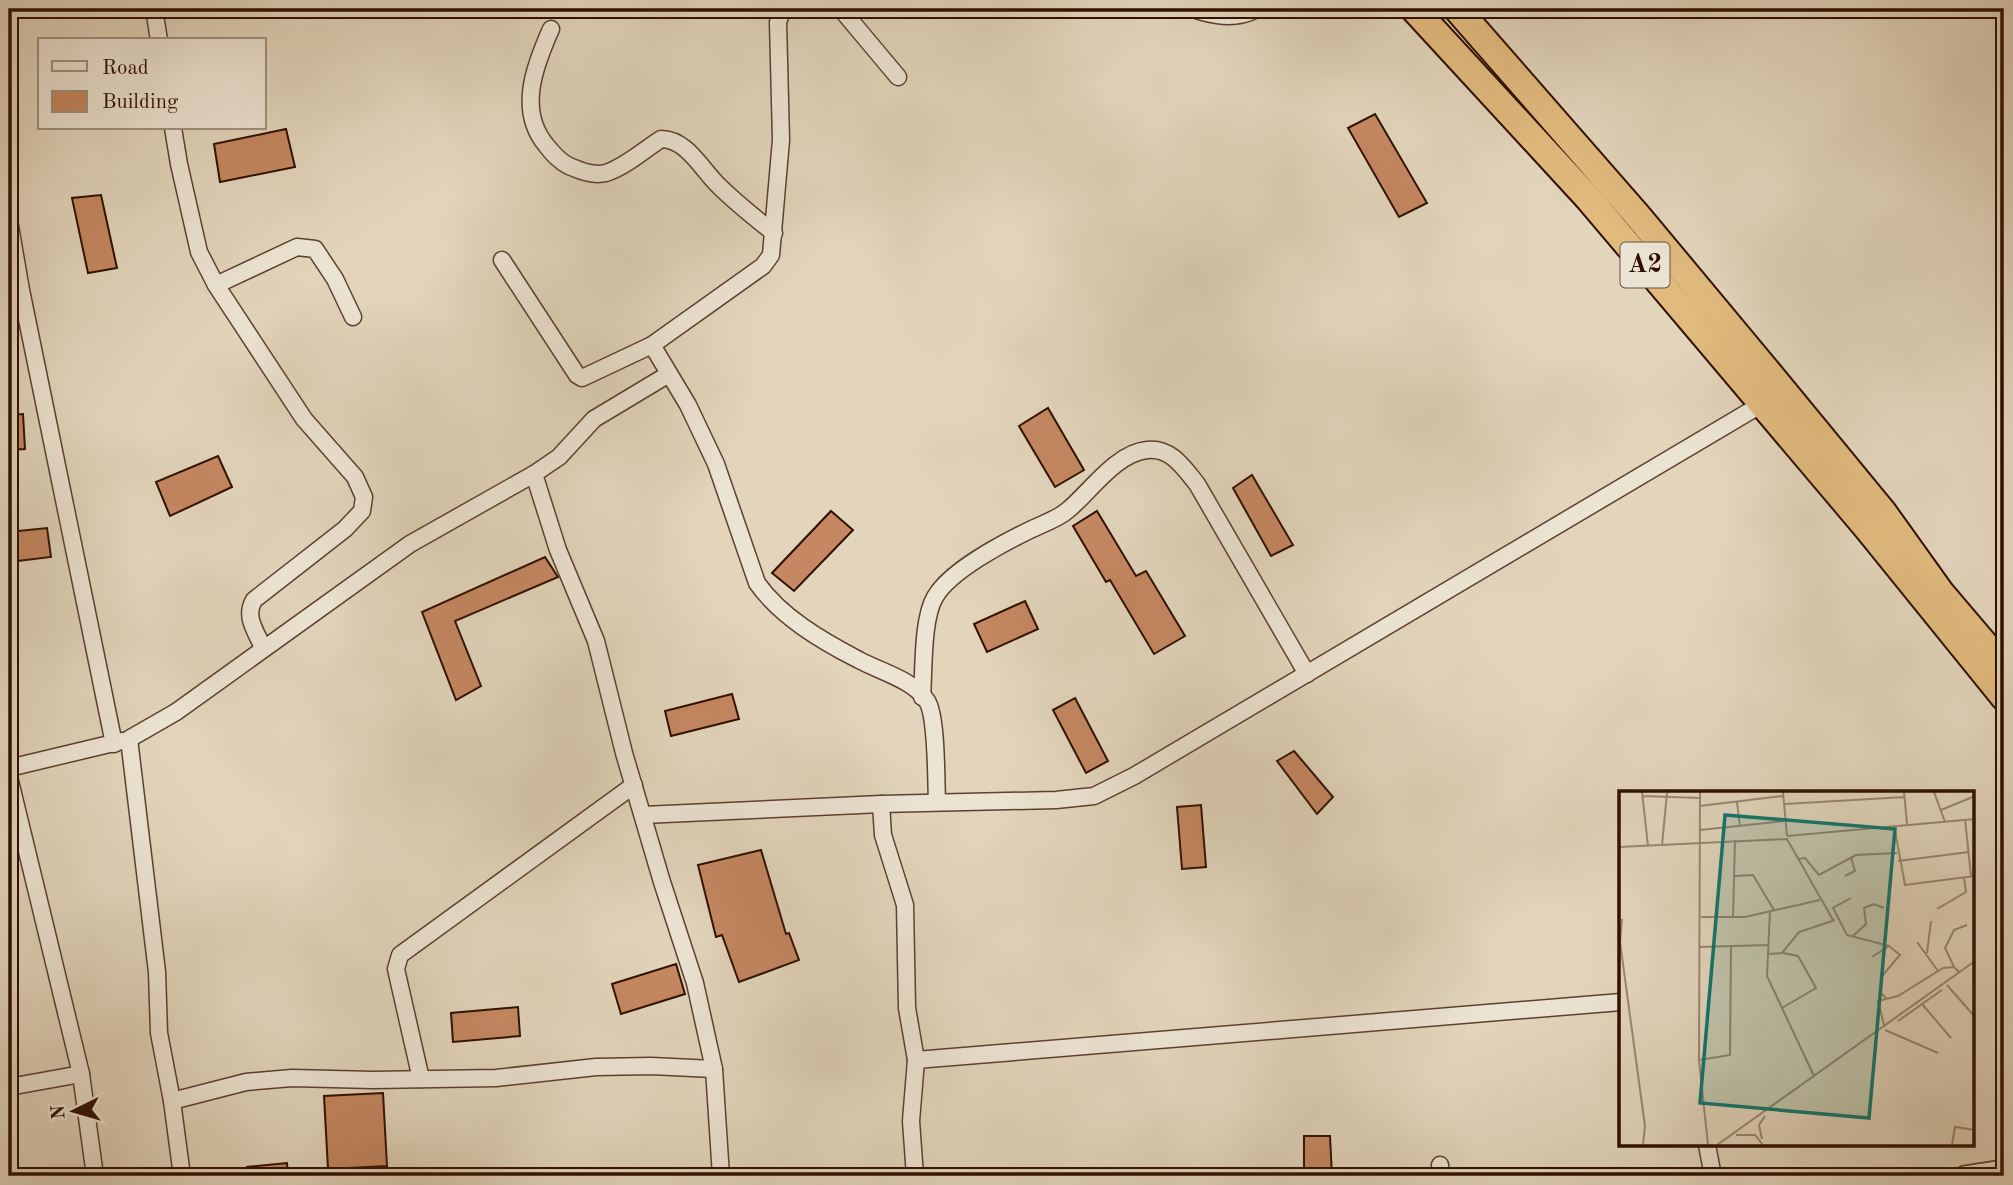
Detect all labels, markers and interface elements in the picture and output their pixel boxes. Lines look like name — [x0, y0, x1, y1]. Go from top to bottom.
legend — [38, 38, 266, 130]
text: Road — [102, 58, 149, 79]
text: Building — [102, 92, 179, 113]
road number: A2 — [1620, 242, 1670, 288]
inset map — [1619, 791, 1974, 1146]
north arrow — [38, 1076, 108, 1146]
text: N — [49, 1104, 70, 1120]

